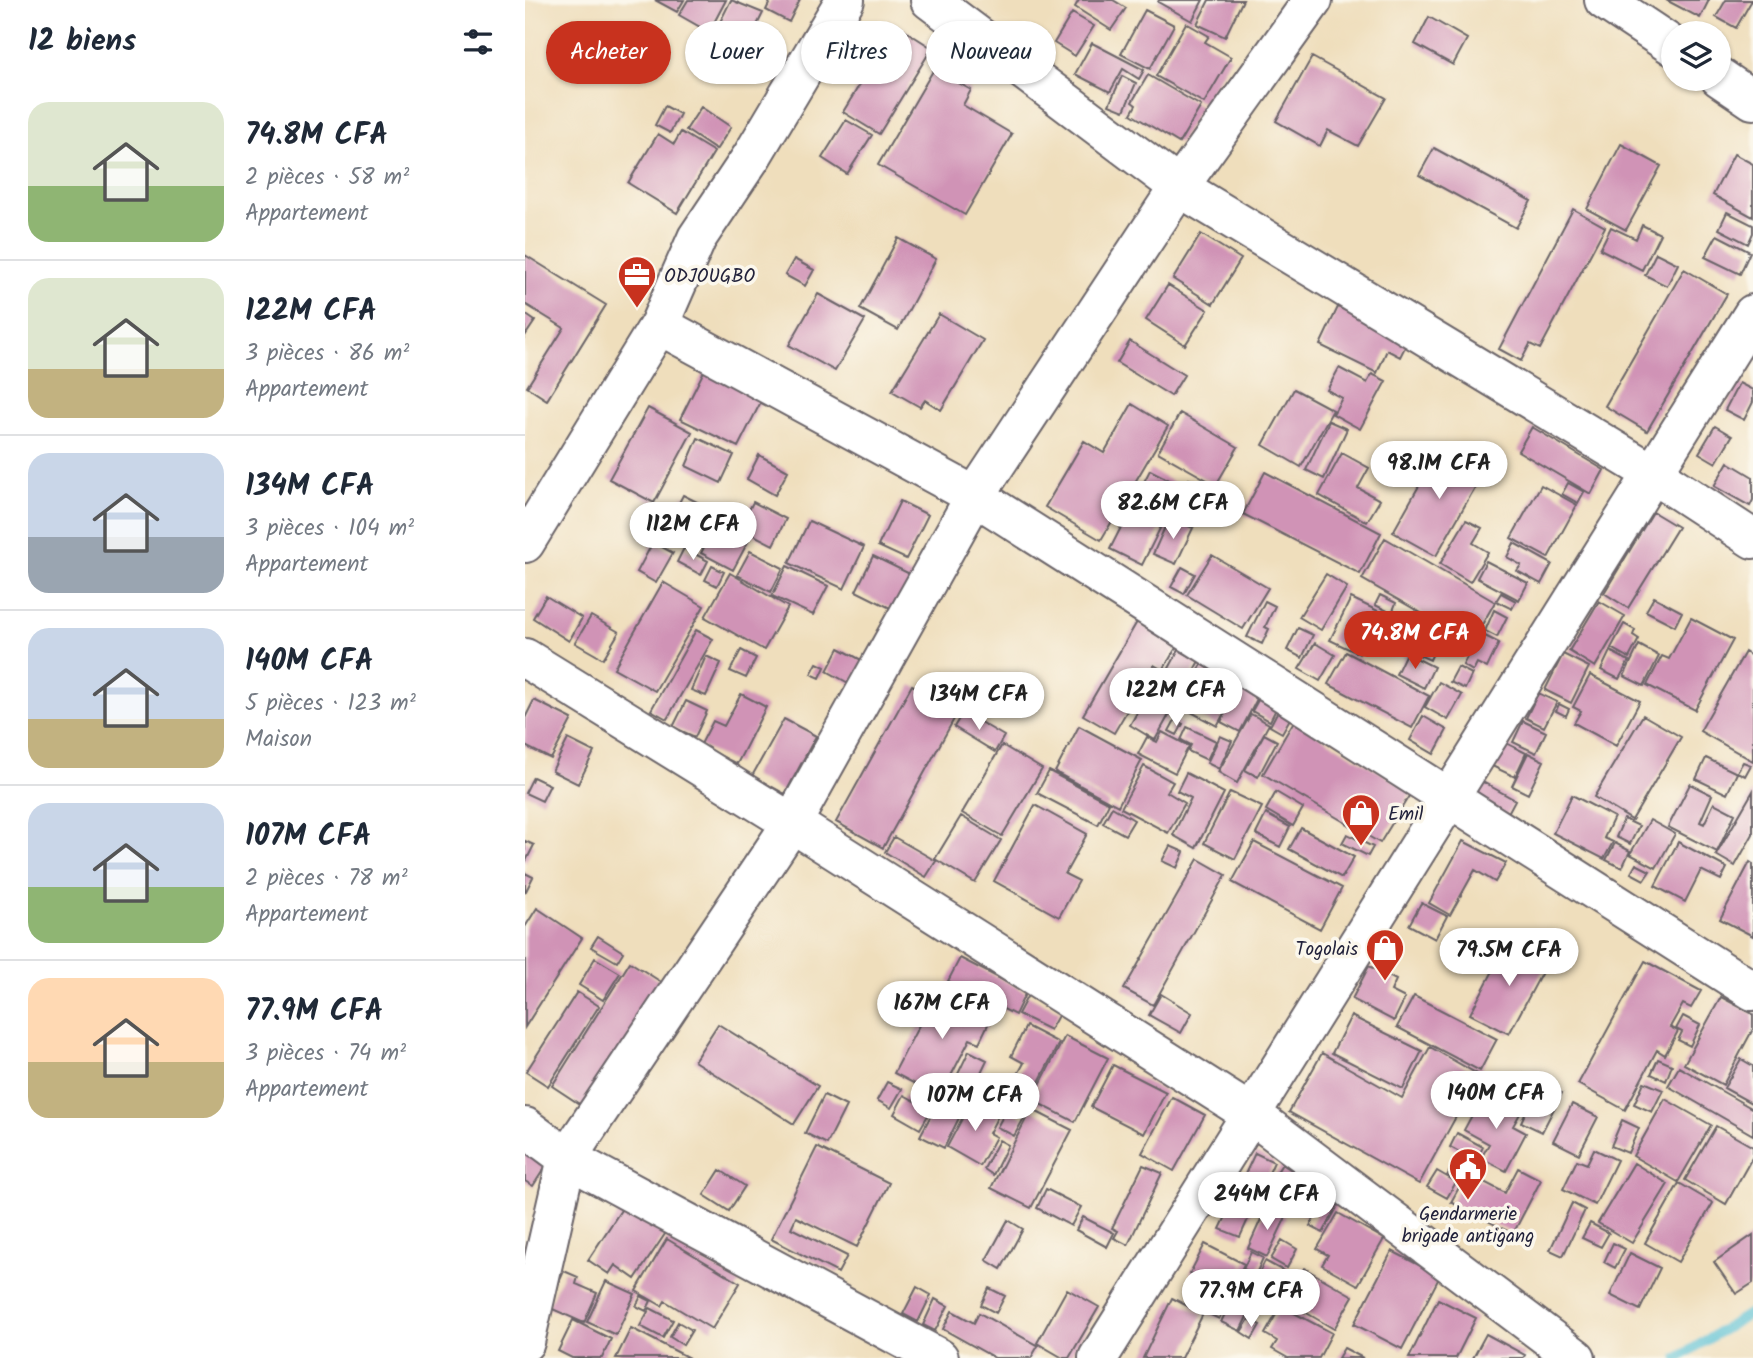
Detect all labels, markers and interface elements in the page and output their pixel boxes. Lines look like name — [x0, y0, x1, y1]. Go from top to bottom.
text: 12 biens — [28, 18, 136, 66]
chip: Acheter — [546, 21, 671, 84]
chip: Louer — [685, 21, 787, 84]
chip: Filtres — [801, 21, 912, 84]
chip: Nouveau — [926, 21, 1056, 84]
map controls — [1661, 21, 1731, 91]
button: layers — [1661, 21, 1731, 91]
icon: filters — [459, 23, 497, 61]
text: 74.8M CFA — [245, 112, 388, 160]
icon: home — [84, 130, 168, 214]
text: 2 pièces · 58 m² — [245, 160, 409, 196]
text: Appartement — [245, 196, 368, 232]
office icon: ODJOUGBO — [616, 254, 658, 309]
place label: ODJOUGBO — [664, 262, 756, 292]
text: 122M CFA — [245, 288, 377, 336]
icon: home — [84, 306, 168, 390]
text: 3 pièces · 86 m² — [245, 336, 409, 372]
text: Appartement — [245, 372, 368, 408]
pin: 98.1M CFA — [1359, 442, 1519, 501]
text: 98.1M CFA — [1387, 446, 1492, 482]
text: 134M CFA — [245, 463, 375, 511]
icon: home — [84, 481, 168, 565]
pin: 82.6M CFA — [1093, 482, 1253, 541]
text: 82.6M CFA — [1117, 486, 1229, 522]
pin: 112M CFA — [621, 503, 765, 562]
text: 112M CFA — [646, 507, 740, 543]
text: 3 pièces · 104 m² — [245, 511, 414, 547]
text: Appartement — [245, 547, 368, 583]
pin: 74.8M CFA — [1335, 612, 1495, 671]
text: 74.8M CFA — [1360, 616, 1470, 652]
text: 140M CFA — [245, 638, 374, 686]
icon: home — [84, 656, 168, 740]
pin: 122M CFA — [1104, 668, 1248, 728]
pin: 134M CFA — [907, 672, 1051, 732]
text: 122M CFA — [1125, 673, 1227, 709]
text: 134M CFA — [929, 677, 1029, 713]
text: 5 pièces · 123 m² — [245, 686, 416, 722]
text: Maison — [245, 722, 312, 758]
shop icon: Emil — [1340, 792, 1382, 847]
place label: Emil — [1388, 800, 1424, 830]
text: 107M CFA — [245, 813, 372, 861]
icon: home — [84, 831, 168, 915]
text: 2 pièces · 78 m² — [245, 861, 407, 897]
text: Appartement — [245, 897, 368, 933]
shop icon: Togolais — [1364, 927, 1406, 982]
pin: 79.5M CFA — [1429, 928, 1589, 988]
text: 79.5M CFA — [1456, 933, 1562, 969]
place label: Togolais — [1295, 935, 1358, 965]
pin: 167M CFA — [870, 982, 1014, 1041]
text: 167M CFA — [893, 986, 991, 1022]
text: 77.9M CFA — [245, 988, 384, 1036]
icon: home — [84, 1006, 168, 1090]
text: 3 pièces · 74 m² — [245, 1036, 406, 1072]
text: Appartement — [245, 1072, 368, 1108]
pin: 140M CFA — [1424, 1072, 1568, 1131]
pin: 107M CFA — [903, 1074, 1047, 1133]
text: 140M CFA — [1447, 1076, 1545, 1112]
text: 107M CFA — [927, 1078, 1024, 1114]
public building icon: Gendarmerie brigade antigang — [1447, 1146, 1489, 1201]
pin: 244M CFA — [1195, 1172, 1339, 1232]
text: 244M CFA — [1214, 1177, 1320, 1213]
place label: Gendarmerie brigade antigang — [1402, 1200, 1534, 1252]
pin: 77.9M CFA — [1171, 1270, 1331, 1329]
text: 77.9M CFA — [1198, 1274, 1304, 1310]

